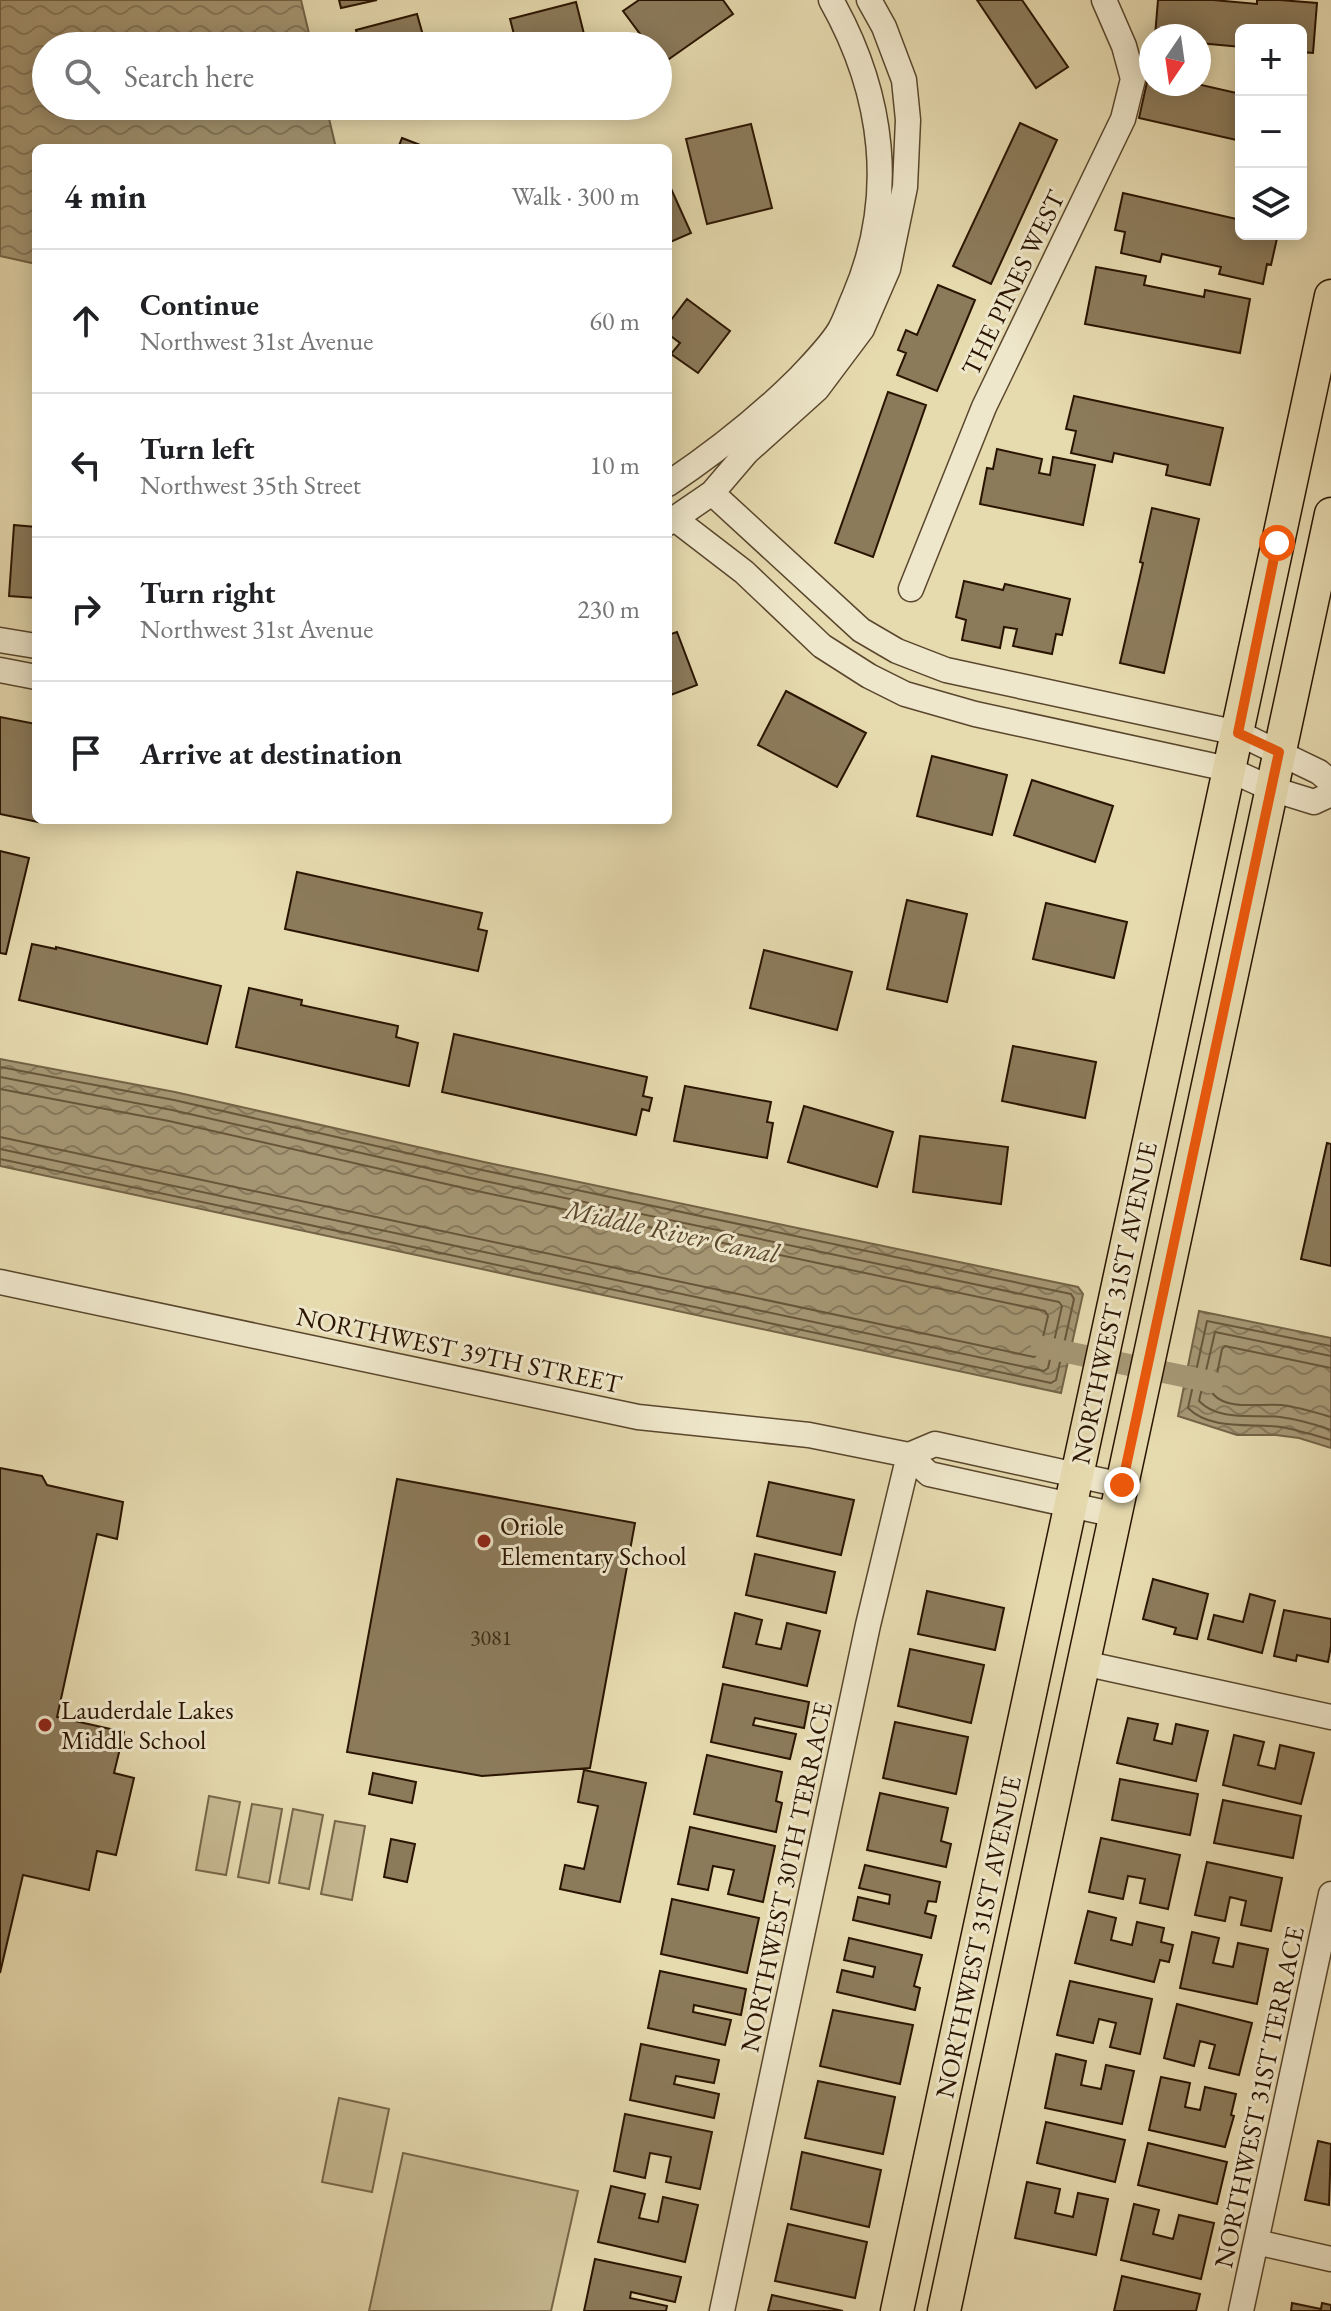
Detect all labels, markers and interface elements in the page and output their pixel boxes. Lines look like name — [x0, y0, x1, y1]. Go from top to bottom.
north arrow — [1139, 24, 1211, 96]
map controls — [1235, 24, 1307, 240]
button: + — [1235, 24, 1307, 96]
search box — [32, 32, 672, 120]
icon: search — [60, 54, 104, 98]
text: Search here — [124, 57, 254, 96]
button: − — [1235, 96, 1307, 168]
button: layers — [1235, 168, 1307, 240]
text: 4 min — [64, 174, 147, 218]
text: Walk · 300 m — [512, 179, 640, 213]
street label: THE PINES WEST — [953, 184, 1073, 381]
text: Continue — [140, 285, 259, 324]
icon: ahead — [64, 299, 108, 343]
text: 60 m — [590, 304, 640, 338]
text: Northwest 31st Avenue — [140, 324, 373, 358]
text: Turn left — [140, 429, 254, 468]
icon: left — [64, 443, 108, 487]
text: 10 m — [590, 448, 640, 482]
text: Northwest 35th Street — [140, 468, 361, 502]
route start — [1259, 525, 1295, 561]
text: Turn right — [140, 573, 276, 612]
icon: right — [64, 587, 108, 631]
text: 230 m — [577, 592, 640, 626]
text: Northwest 31st Avenue — [140, 612, 373, 646]
icon: arrive — [64, 731, 108, 775]
text: Arrive at destination — [140, 734, 402, 773]
street label: NORTHWEST 31ST AVENUE — [1063, 1138, 1165, 1467]
water label: Middle River Canal — [559, 1190, 784, 1272]
street label: NORTHWEST 39TH STREET — [293, 1299, 625, 1401]
route end — [1104, 1467, 1140, 1503]
place label: Oriole Elementary School — [500, 1509, 687, 1573]
marker: Oriole Elementary School — [475, 1532, 493, 1550]
house number: 3081 — [470, 1623, 512, 1652]
place label: Lauderdale Lakes Middle School — [61, 1693, 234, 1757]
street label: NORTHWEST 30TH TERRACE — [732, 1698, 840, 2055]
marker: Lauderdale Lakes Middle School — [36, 1716, 54, 1734]
street label: NORTHWEST 31ST AVENUE — [927, 1772, 1029, 2101]
street label: NORTHWEST 31ST TERRACE — [1206, 1923, 1312, 2271]

